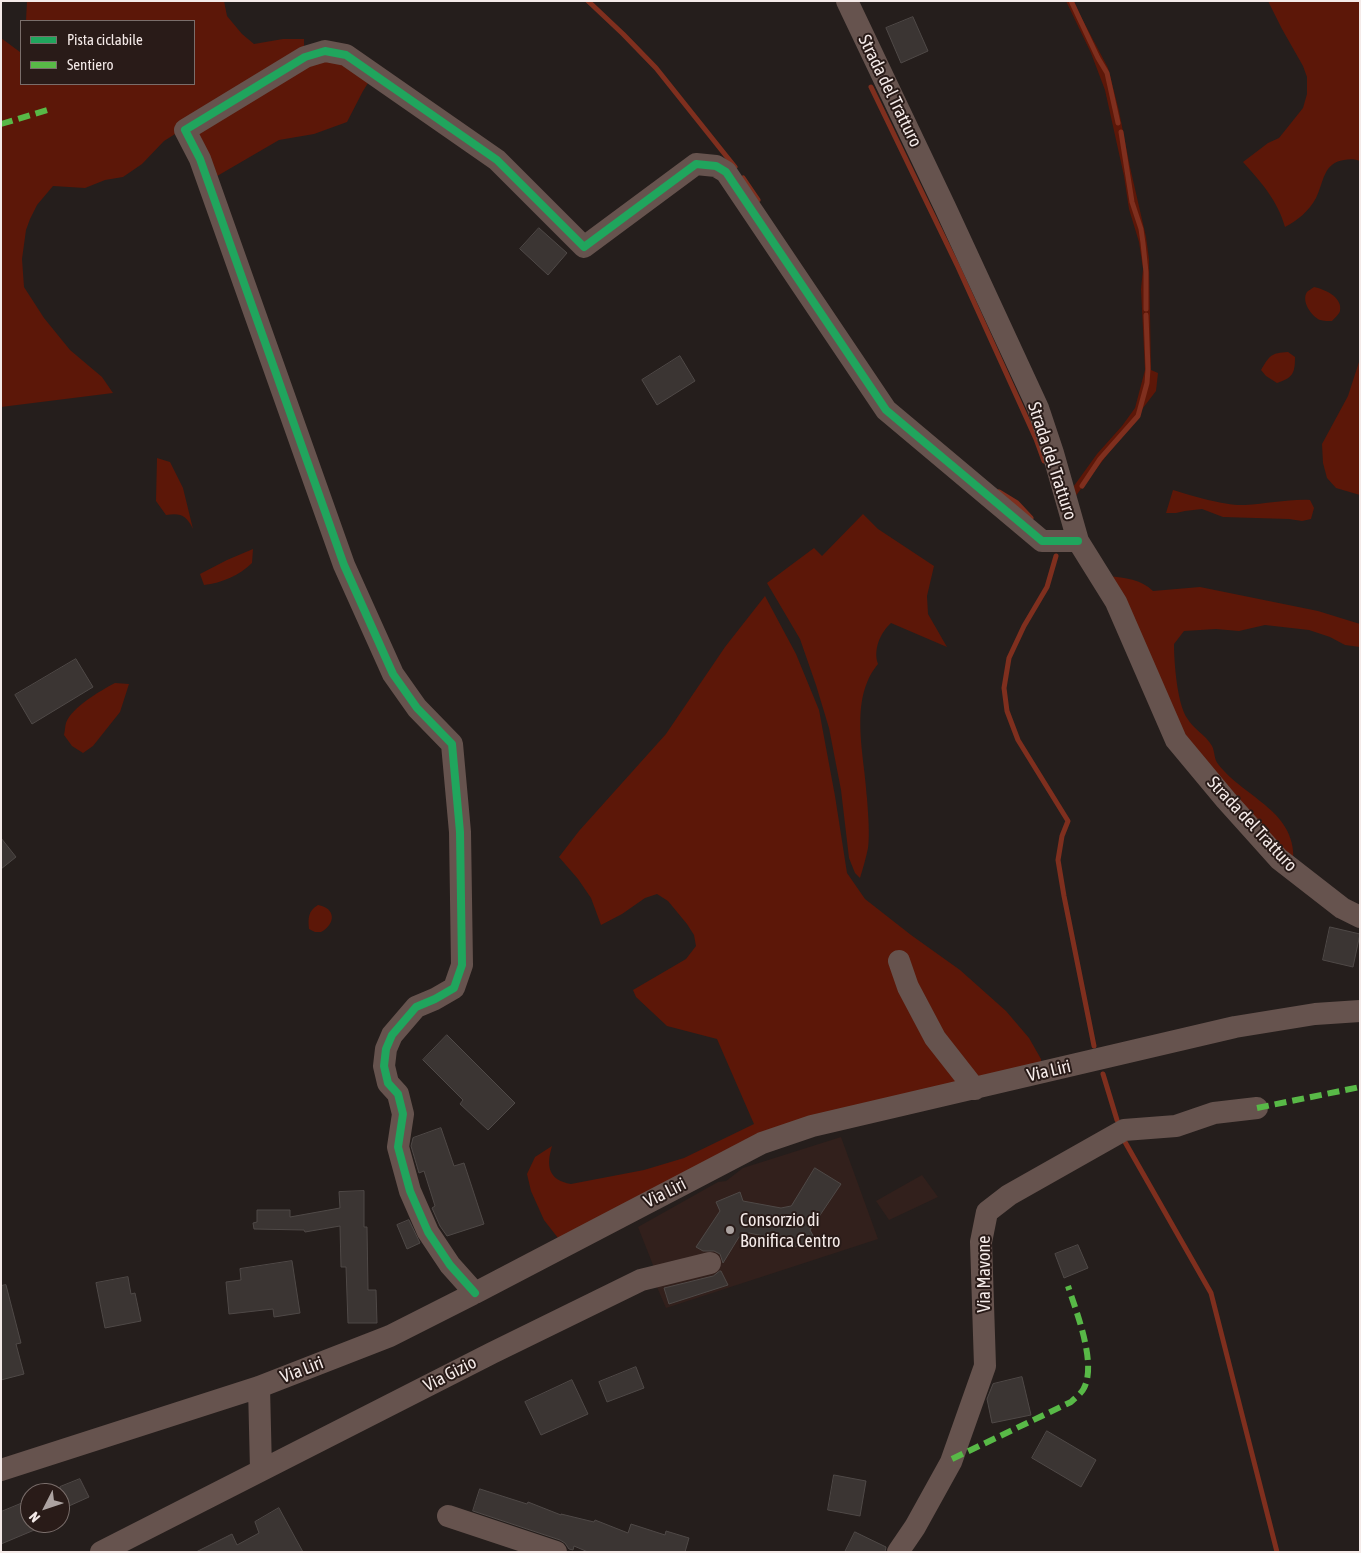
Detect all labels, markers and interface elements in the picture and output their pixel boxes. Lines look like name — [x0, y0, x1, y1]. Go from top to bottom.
legend — [20, 20, 195, 85]
text: Pista ciclabile — [67, 31, 143, 48]
street label: Strada del Tratturo — [853, 31, 927, 151]
text: Sentiero — [67, 56, 113, 73]
street label: Strada del Tratturo — [1023, 399, 1081, 523]
street label: Strada del Tratturo — [1202, 772, 1302, 876]
street label: Via Liri — [1025, 1055, 1073, 1087]
street label: Via Liri — [640, 1173, 690, 1213]
place label: Consorzio di Bonifica Centro — [740, 1209, 840, 1252]
marker: Consorzio di Bonifica Centro — [724, 1224, 736, 1236]
street label: Via Mavone — [973, 1236, 995, 1312]
street label: Via Liri — [277, 1352, 327, 1388]
street label: Via Gizio — [420, 1352, 480, 1396]
north arrow — [20, 1483, 70, 1533]
text: N — [26, 1509, 43, 1526]

